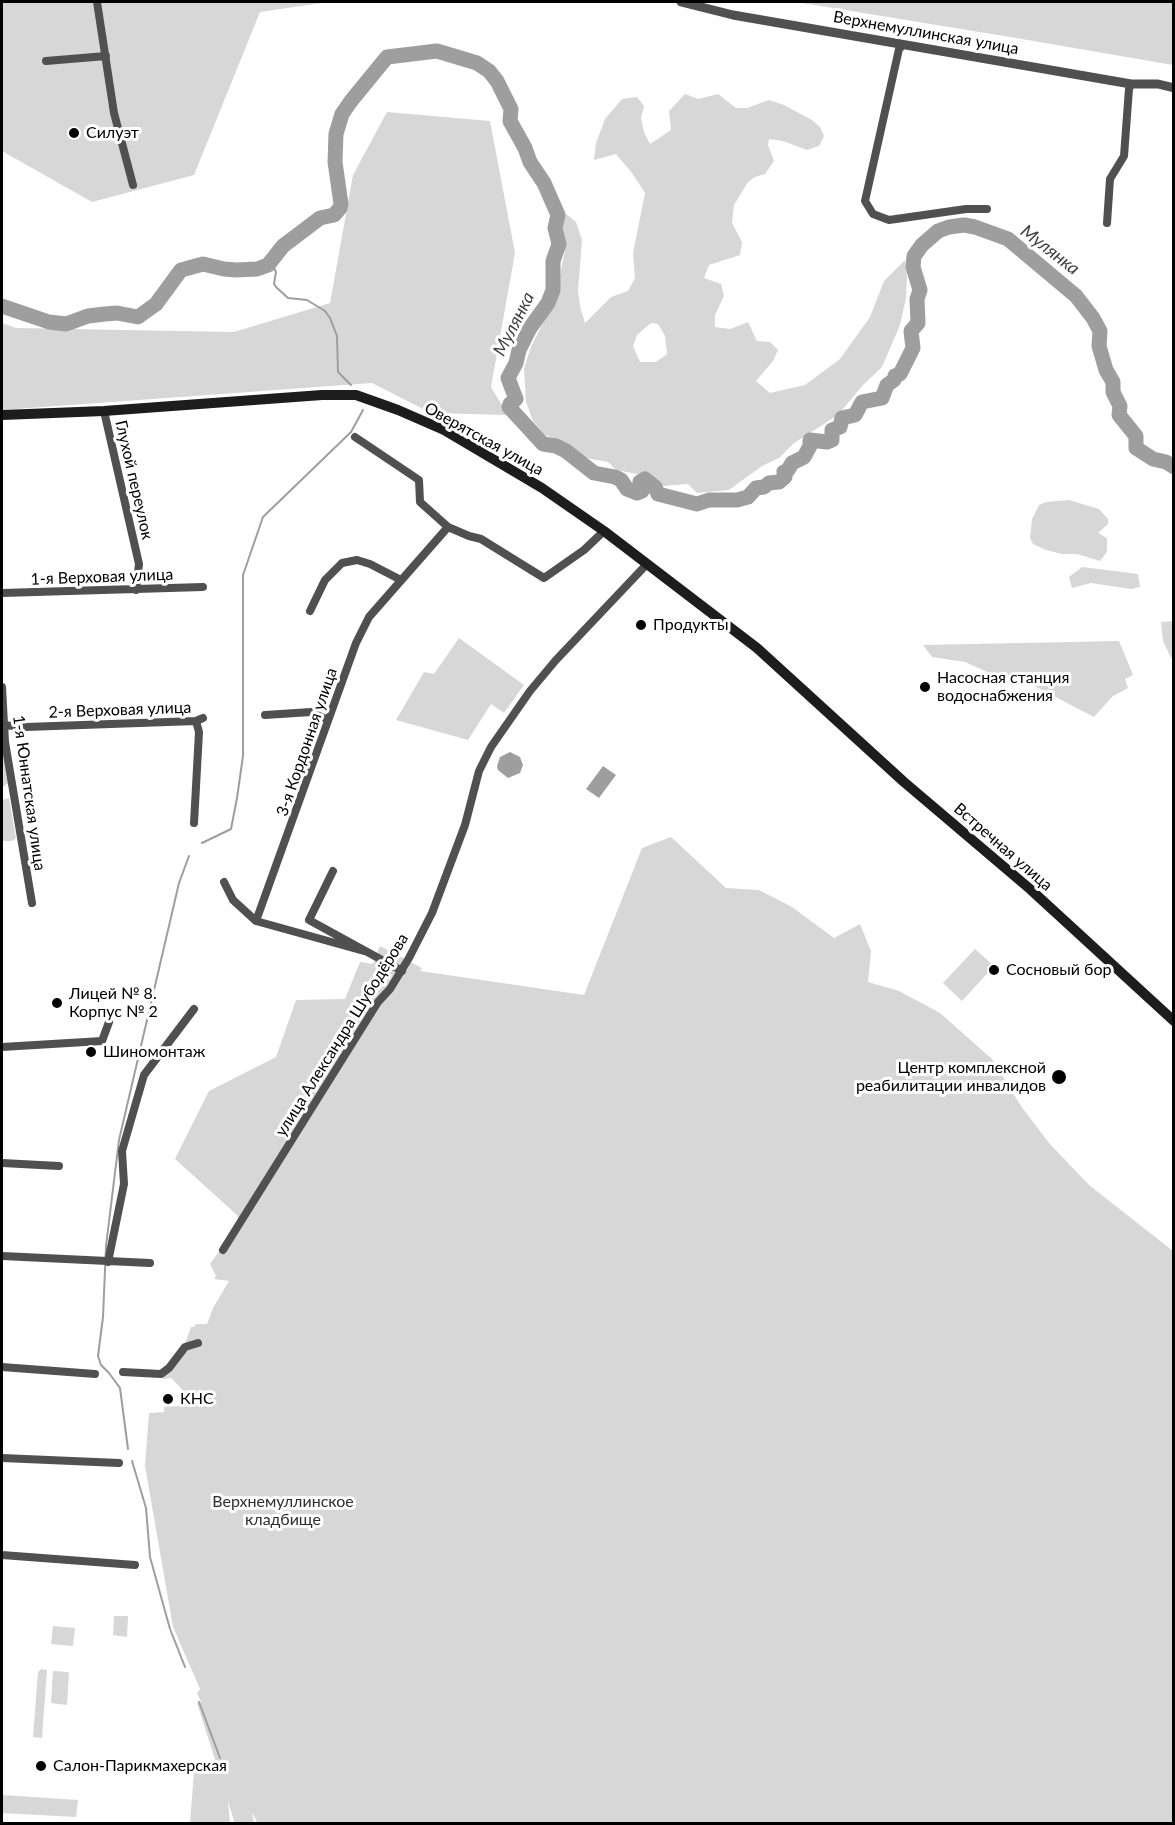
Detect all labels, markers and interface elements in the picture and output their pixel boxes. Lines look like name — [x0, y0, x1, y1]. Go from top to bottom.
street label: Верхнемуллинская улица — [832, 7, 1020, 59]
place label: Силуэт — [86, 123, 139, 143]
marker: Силуэт — [67, 126, 81, 140]
water label: Мулянка — [1016, 220, 1084, 280]
water label: Мулянка — [489, 288, 539, 360]
street label: Оверятская улица — [421, 398, 547, 480]
street label: Глухой переулок — [111, 418, 157, 542]
street label: 1-я Верховая улица — [30, 565, 174, 589]
place label: Пpoдукты — [653, 615, 728, 635]
marker: Пpoдукты — [634, 618, 648, 632]
street label: 3-я Кордонная улица — [273, 665, 341, 819]
place label: Насосная станция водоснабжения — [937, 668, 1069, 706]
marker: Насосная станция водоснабжения — [918, 680, 932, 694]
street label: 2-я Верховая улица — [48, 698, 192, 722]
street label: 1-я Юннатская улица — [9, 714, 49, 872]
street label: Встречная улица — [950, 799, 1056, 895]
street label: улица Александра Шубодёрова — [271, 930, 413, 1140]
place label: Сосновый бор — [1006, 960, 1112, 980]
marker: Сосновый бор — [987, 963, 1001, 977]
place label: Лицей № 8. Корпус № 2 — [69, 984, 158, 1022]
marker: Лицей № 8. Корпус № 2 — [50, 996, 64, 1010]
place label: Шиномонтаж — [103, 1042, 205, 1062]
marker: Шиномонтаж — [84, 1045, 98, 1059]
place label: Центр комплексной реабилитации инвалидов — [856, 1058, 1046, 1096]
marker: Центр комплексной реабилитации инвалидов — [1050, 1068, 1068, 1086]
place label: КНС — [180, 1389, 214, 1409]
marker: КНС — [161, 1392, 175, 1406]
park label: Верхнемуллинское кладбище — [212, 1492, 354, 1530]
place label: Салон-Парикмахерская — [53, 1756, 227, 1776]
marker: Салон-Парикмахерская — [34, 1759, 48, 1773]

